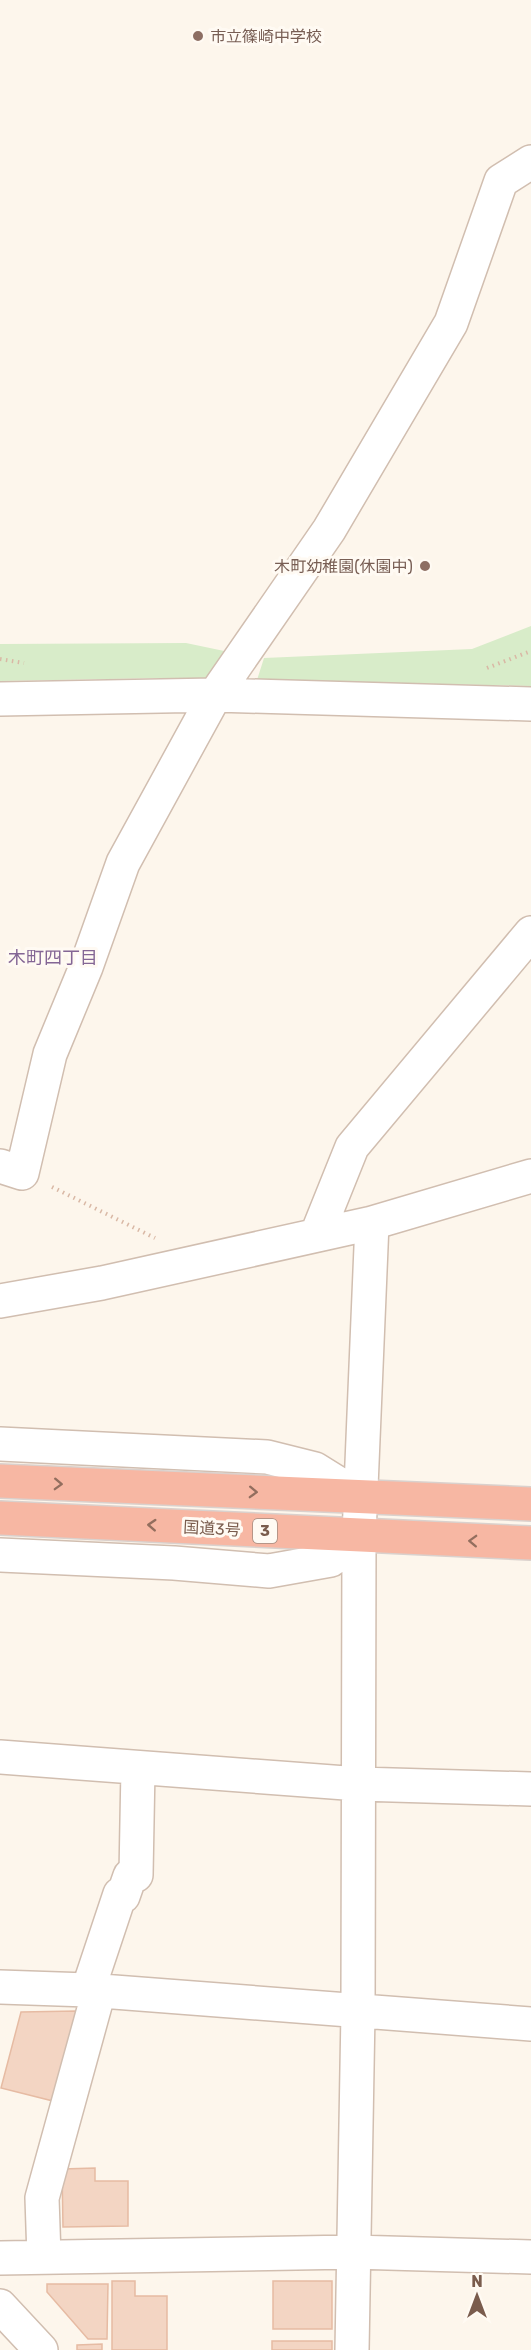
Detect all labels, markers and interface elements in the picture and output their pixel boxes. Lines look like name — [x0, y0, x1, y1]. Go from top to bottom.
place label: 市立篠崎中学校 — [210, 27, 322, 46]
marker: 市立篠崎中学校 — [191, 29, 205, 43]
place label: 木町幼稚園(休園中) — [274, 557, 413, 576]
marker: 木町幼稚園(休園中) — [418, 559, 432, 573]
district label: 木町四丁目 — [8, 947, 98, 969]
one-way arrow — [54, 1477, 63, 1490]
one-way arrow — [249, 1486, 258, 1499]
street label: 国道3号 — [183, 1518, 241, 1539]
one-way arrow — [147, 1519, 156, 1532]
road number: 3 — [253, 1519, 277, 1543]
one-way arrow — [468, 1534, 477, 1547]
north arrow — [447, 2266, 507, 2326]
text: N — [471, 2272, 483, 2291]

